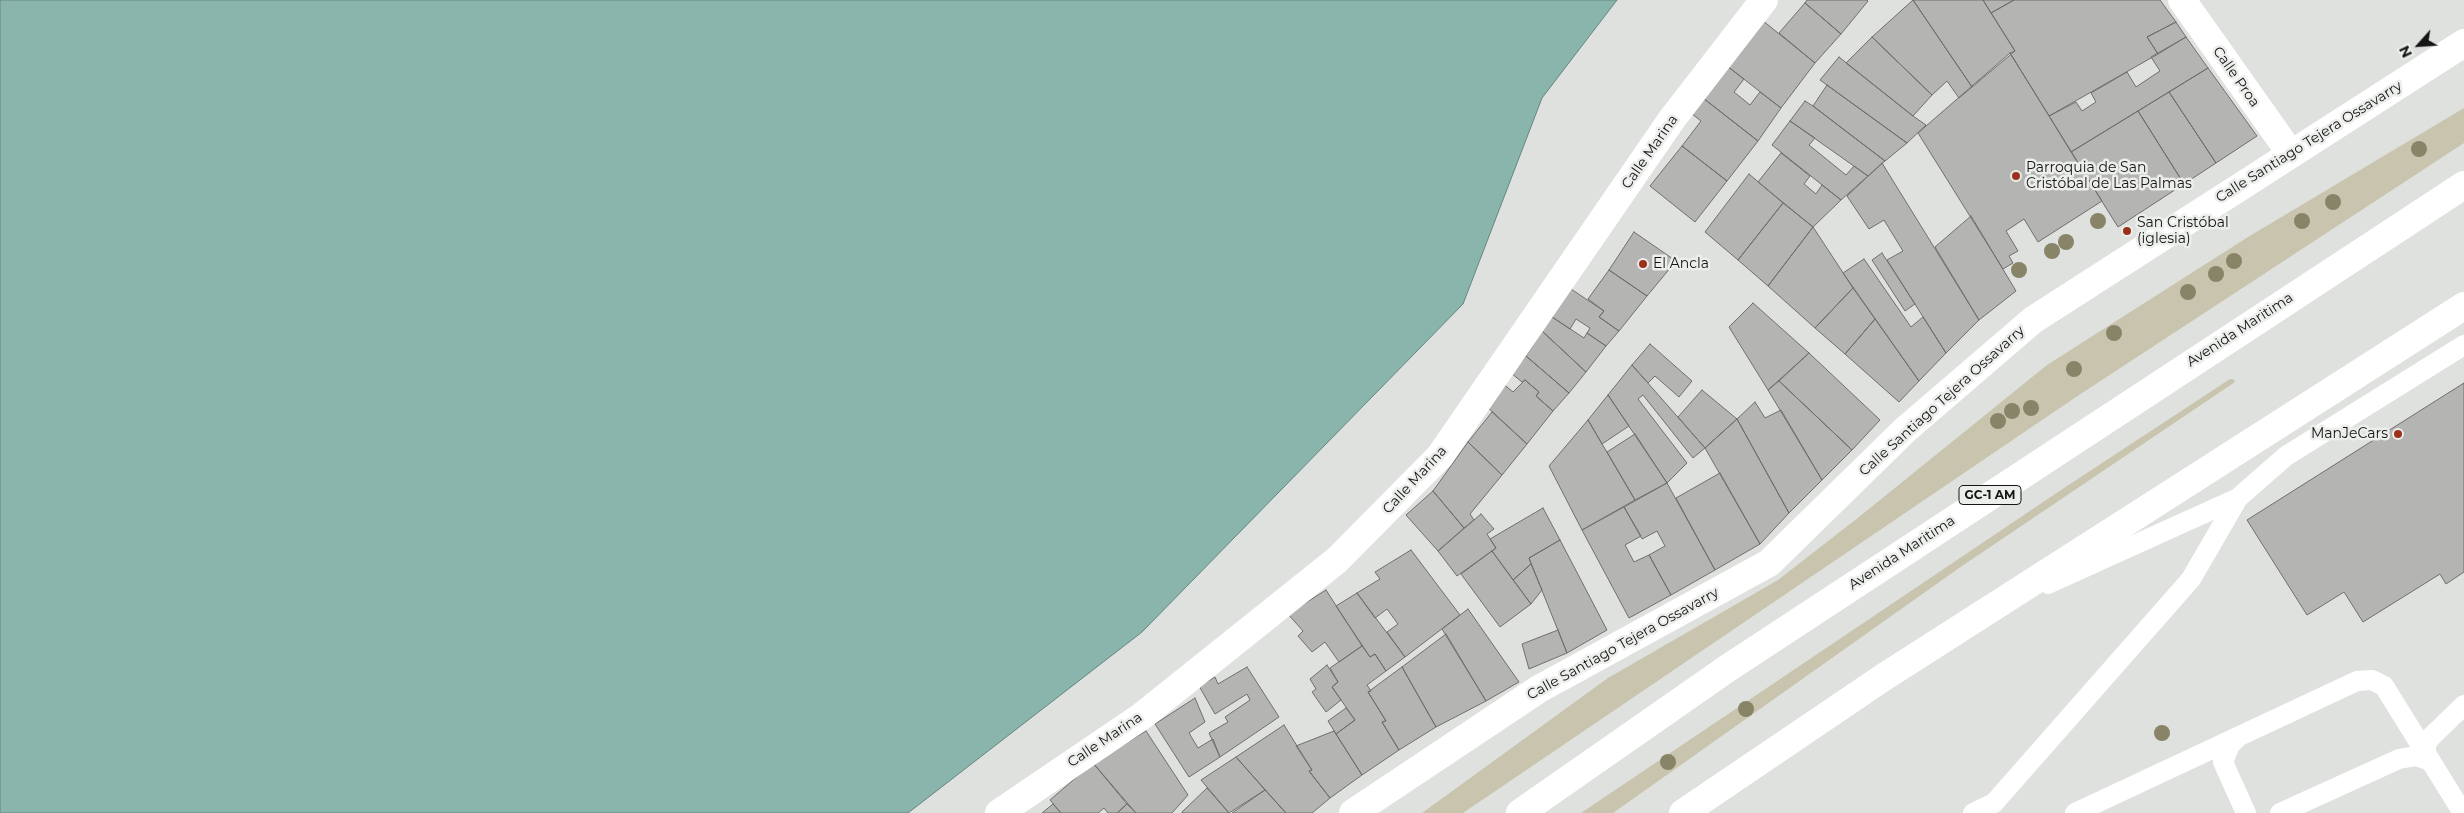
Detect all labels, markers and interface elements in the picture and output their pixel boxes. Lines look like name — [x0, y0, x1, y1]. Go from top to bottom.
north arrow — [2394, 20, 2444, 70]
text: N — [2395, 43, 2416, 61]
street label: Calle Proa — [2209, 44, 2263, 110]
street label: Calle Santiago Tejera Ossavarry — [2213, 78, 2405, 206]
street label: Calle Marina — [1618, 112, 1682, 192]
place label: Parroquia de San Cristóbal de Las Palmas — [2026, 160, 2192, 192]
marker: Parroquia de San Cristóbal de Las Palmas — [2010, 170, 2022, 182]
place label: San Cristóbal (iglesia) — [2137, 215, 2229, 248]
marker: San Cristóbal (iglesia) — [2121, 225, 2133, 237]
place label: El Ancla — [1653, 256, 1709, 272]
marker: El Ancla — [1637, 258, 1649, 270]
street label: Avenida Maritima — [2184, 289, 2296, 371]
street label: Calle Santiago Tejera Ossavarry — [1856, 322, 2028, 480]
place label: ManJeCars — [2311, 426, 2388, 442]
marker: ManJeCars — [2392, 428, 2404, 440]
street label: Calle Marina — [1379, 443, 1451, 517]
road number: GC-1 AM — [1959, 486, 2021, 504]
street label: Avenida Maritima — [1846, 512, 1958, 594]
street label: Calle Santiago Tejera Ossavarry — [1524, 584, 1722, 704]
street label: Calle Marina — [1065, 709, 1145, 771]

